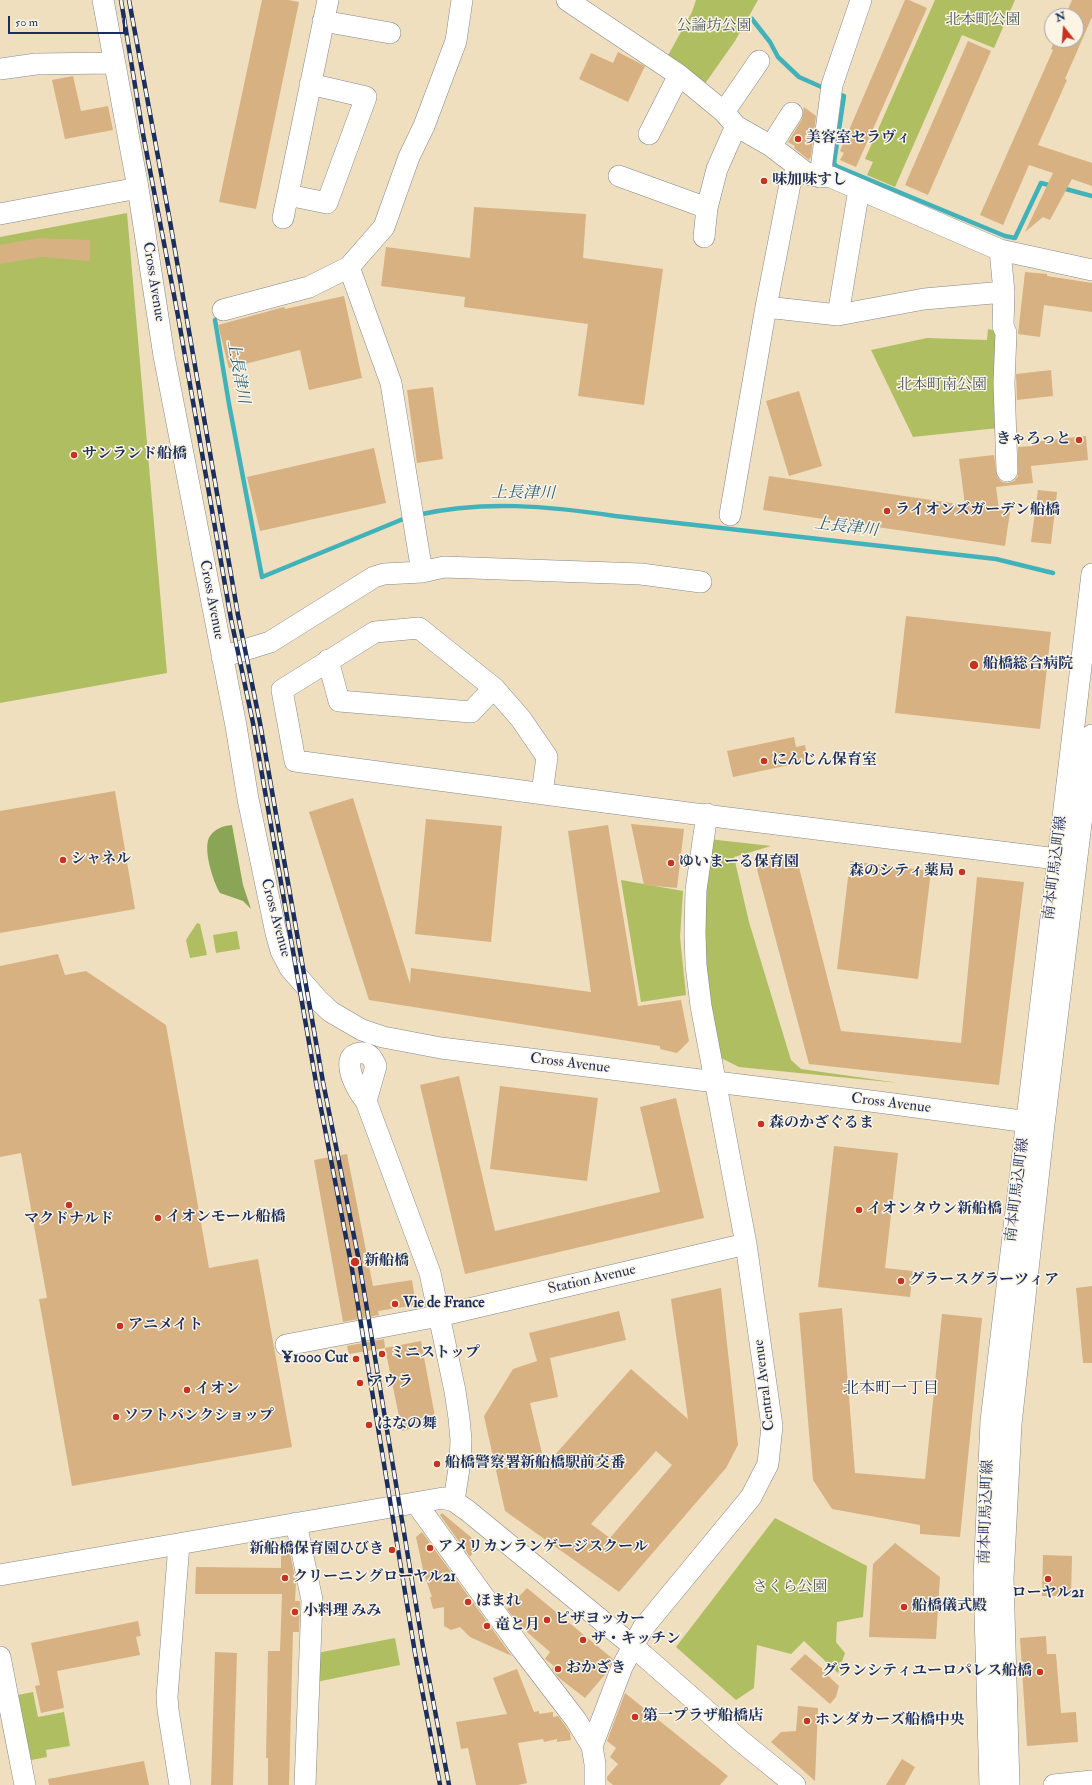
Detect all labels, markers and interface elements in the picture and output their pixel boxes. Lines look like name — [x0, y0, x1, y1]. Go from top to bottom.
scale bar — [10, 8, 127, 34]
north arrow — [1044, 8, 1084, 48]
text: N — [1054, 9, 1067, 25]
park label: 北本町公園 — [946, 12, 1020, 30]
text: 50 m — [15, 15, 38, 30]
park label: 公論坊公園 — [677, 18, 751, 36]
place label: 美容室セラヴィ — [806, 130, 911, 148]
marker: 美容室セラヴィ — [793, 134, 803, 144]
place label: 味加味すし — [772, 172, 847, 190]
marker: 味加味すし — [759, 176, 769, 186]
street label: Cross Avenue — [138, 241, 168, 323]
water label: 上長津川 — [222, 339, 252, 405]
park label: 北本町南公園 — [897, 377, 987, 395]
place label: きゃろっと — [996, 431, 1071, 449]
marker: きゃろっと — [1074, 435, 1084, 445]
place label: サンランド船橋 — [82, 446, 187, 464]
marker: サンランド船橋 — [69, 450, 79, 460]
water label: 上長津川 — [491, 484, 555, 504]
place label: ライオンズガーデン船橋 — [895, 502, 1060, 520]
marker: ライオンズガーデン船橋 — [882, 506, 892, 516]
water label: 上長津川 — [813, 515, 879, 541]
street label: Cross Avenue — [194, 559, 228, 641]
place label: 船橋総合病院 — [983, 656, 1073, 674]
marker: 船橋総合病院 — [968, 659, 980, 671]
place label: にんじん保育室 — [772, 752, 877, 770]
marker: にんじん保育室 — [759, 756, 769, 766]
street label: 南本町馬込町線 — [1041, 815, 1071, 921]
place label: シャネル — [71, 851, 131, 869]
place label: ゆいまーる保育園 — [679, 854, 799, 872]
marker: シャネル — [58, 855, 68, 865]
marker: ゆいまーる保育園 — [666, 858, 676, 868]
place label: 森のシティ薬局 — [849, 863, 954, 881]
marker: 森のシティ薬局 — [957, 867, 967, 877]
street label: Cross Avenue — [256, 877, 294, 959]
street label: Cross Avenue — [529, 1050, 611, 1078]
street label: Cross Avenue — [850, 1090, 932, 1118]
place label: 森のかざぐるま — [769, 1115, 874, 1133]
marker: 森のかざぐるま — [756, 1119, 766, 1129]
street label: 南本町馬込町線 — [1003, 1137, 1033, 1243]
marker: マクドナルド — [64, 1200, 74, 1210]
place label: イオンタウン新船橋 — [867, 1201, 1002, 1219]
marker: イオンタウン新船橋 — [854, 1205, 864, 1215]
place label: イオンモール船橋 — [166, 1209, 285, 1227]
place label: マクドナルド — [24, 1211, 114, 1229]
marker: イオンモール船橋 — [153, 1213, 163, 1223]
place label: 新船橋 — [364, 1253, 409, 1271]
marker: 新船橋 — [349, 1256, 361, 1268]
street label: Station Avenue — [546, 1261, 638, 1299]
place label: グラースグラーツィア — [909, 1272, 1059, 1290]
marker: グラースグラーツィア — [896, 1276, 906, 1286]
place label: Vie de France — [403, 1295, 485, 1313]
marker: Vie de France — [390, 1299, 400, 1309]
place label: アニメイト — [128, 1317, 203, 1335]
marker: アニメイト — [115, 1321, 125, 1331]
street label: Central Avenue — [750, 1338, 780, 1432]
place label: ミニストップ — [390, 1345, 480, 1363]
marker: ミニストップ — [377, 1349, 387, 1359]
place label: ¥1000 Cut — [282, 1350, 348, 1368]
marker: ¥1000 Cut — [351, 1354, 361, 1364]
place label: アウラ — [368, 1374, 413, 1392]
marker: アウラ — [355, 1378, 365, 1388]
district label: 北本町一丁目 — [843, 1380, 939, 1400]
place label: イオン — [195, 1381, 240, 1399]
marker: イオン — [182, 1385, 192, 1395]
place label: ソフトバンクショップ — [124, 1408, 274, 1426]
marker: ソフトバンクショップ — [111, 1412, 121, 1422]
place label: はなの舞 — [377, 1416, 437, 1434]
marker: はなの舞 — [364, 1420, 374, 1430]
place label: 船橋警察署新船橋駅前交番 — [445, 1455, 625, 1473]
marker: 船橋警察署新船橋駅前交番 — [432, 1459, 442, 1469]
street label: 南本町馬込町線 — [976, 1459, 998, 1565]
place label: アメリカンランゲージスクール — [438, 1539, 648, 1557]
place label: 新船橋保育園ひびき — [249, 1541, 384, 1559]
marker: アメリカンランゲージスクール — [425, 1543, 435, 1553]
marker: 新船橋保育園ひびき — [387, 1545, 397, 1555]
place label: クリーニングローヤル21 — [293, 1569, 456, 1587]
marker: クリーニングローヤル21 — [280, 1573, 290, 1583]
marker: ローヤル21 — [1043, 1574, 1053, 1584]
park label: さくら公園 — [753, 1579, 827, 1597]
place label: ローヤル21 — [1012, 1585, 1084, 1603]
place label: ほまれ — [476, 1593, 521, 1611]
marker: ほまれ — [463, 1597, 473, 1607]
place label: 船橋儀式殿 — [912, 1598, 987, 1616]
marker: 船橋儀式殿 — [899, 1602, 909, 1612]
place label: 小料理 みみ — [303, 1603, 381, 1621]
marker: 小料理 みみ — [290, 1607, 300, 1617]
place label: ピザヨッカー — [555, 1611, 645, 1629]
marker: ピザヨッカー — [542, 1615, 552, 1625]
place label: 竜と月 — [495, 1617, 540, 1635]
marker: 竜と月 — [482, 1621, 492, 1631]
place label: ザ・キッチン — [591, 1631, 681, 1649]
marker: ザ・キッチン — [578, 1635, 588, 1645]
place label: おかざき — [566, 1660, 626, 1678]
place label: グランシティユーロパレス船橋 — [822, 1663, 1032, 1681]
marker: おかざき — [553, 1664, 563, 1674]
marker: グランシティユーロパレス船橋 — [1035, 1667, 1045, 1677]
place label: 第一プラザ船橋店 — [643, 1708, 763, 1726]
marker: 第一プラザ船橋店 — [630, 1712, 640, 1722]
place label: ホンダカーズ船橋中央 — [815, 1712, 965, 1730]
marker: ホンダカーズ船橋中央 — [802, 1716, 812, 1726]

